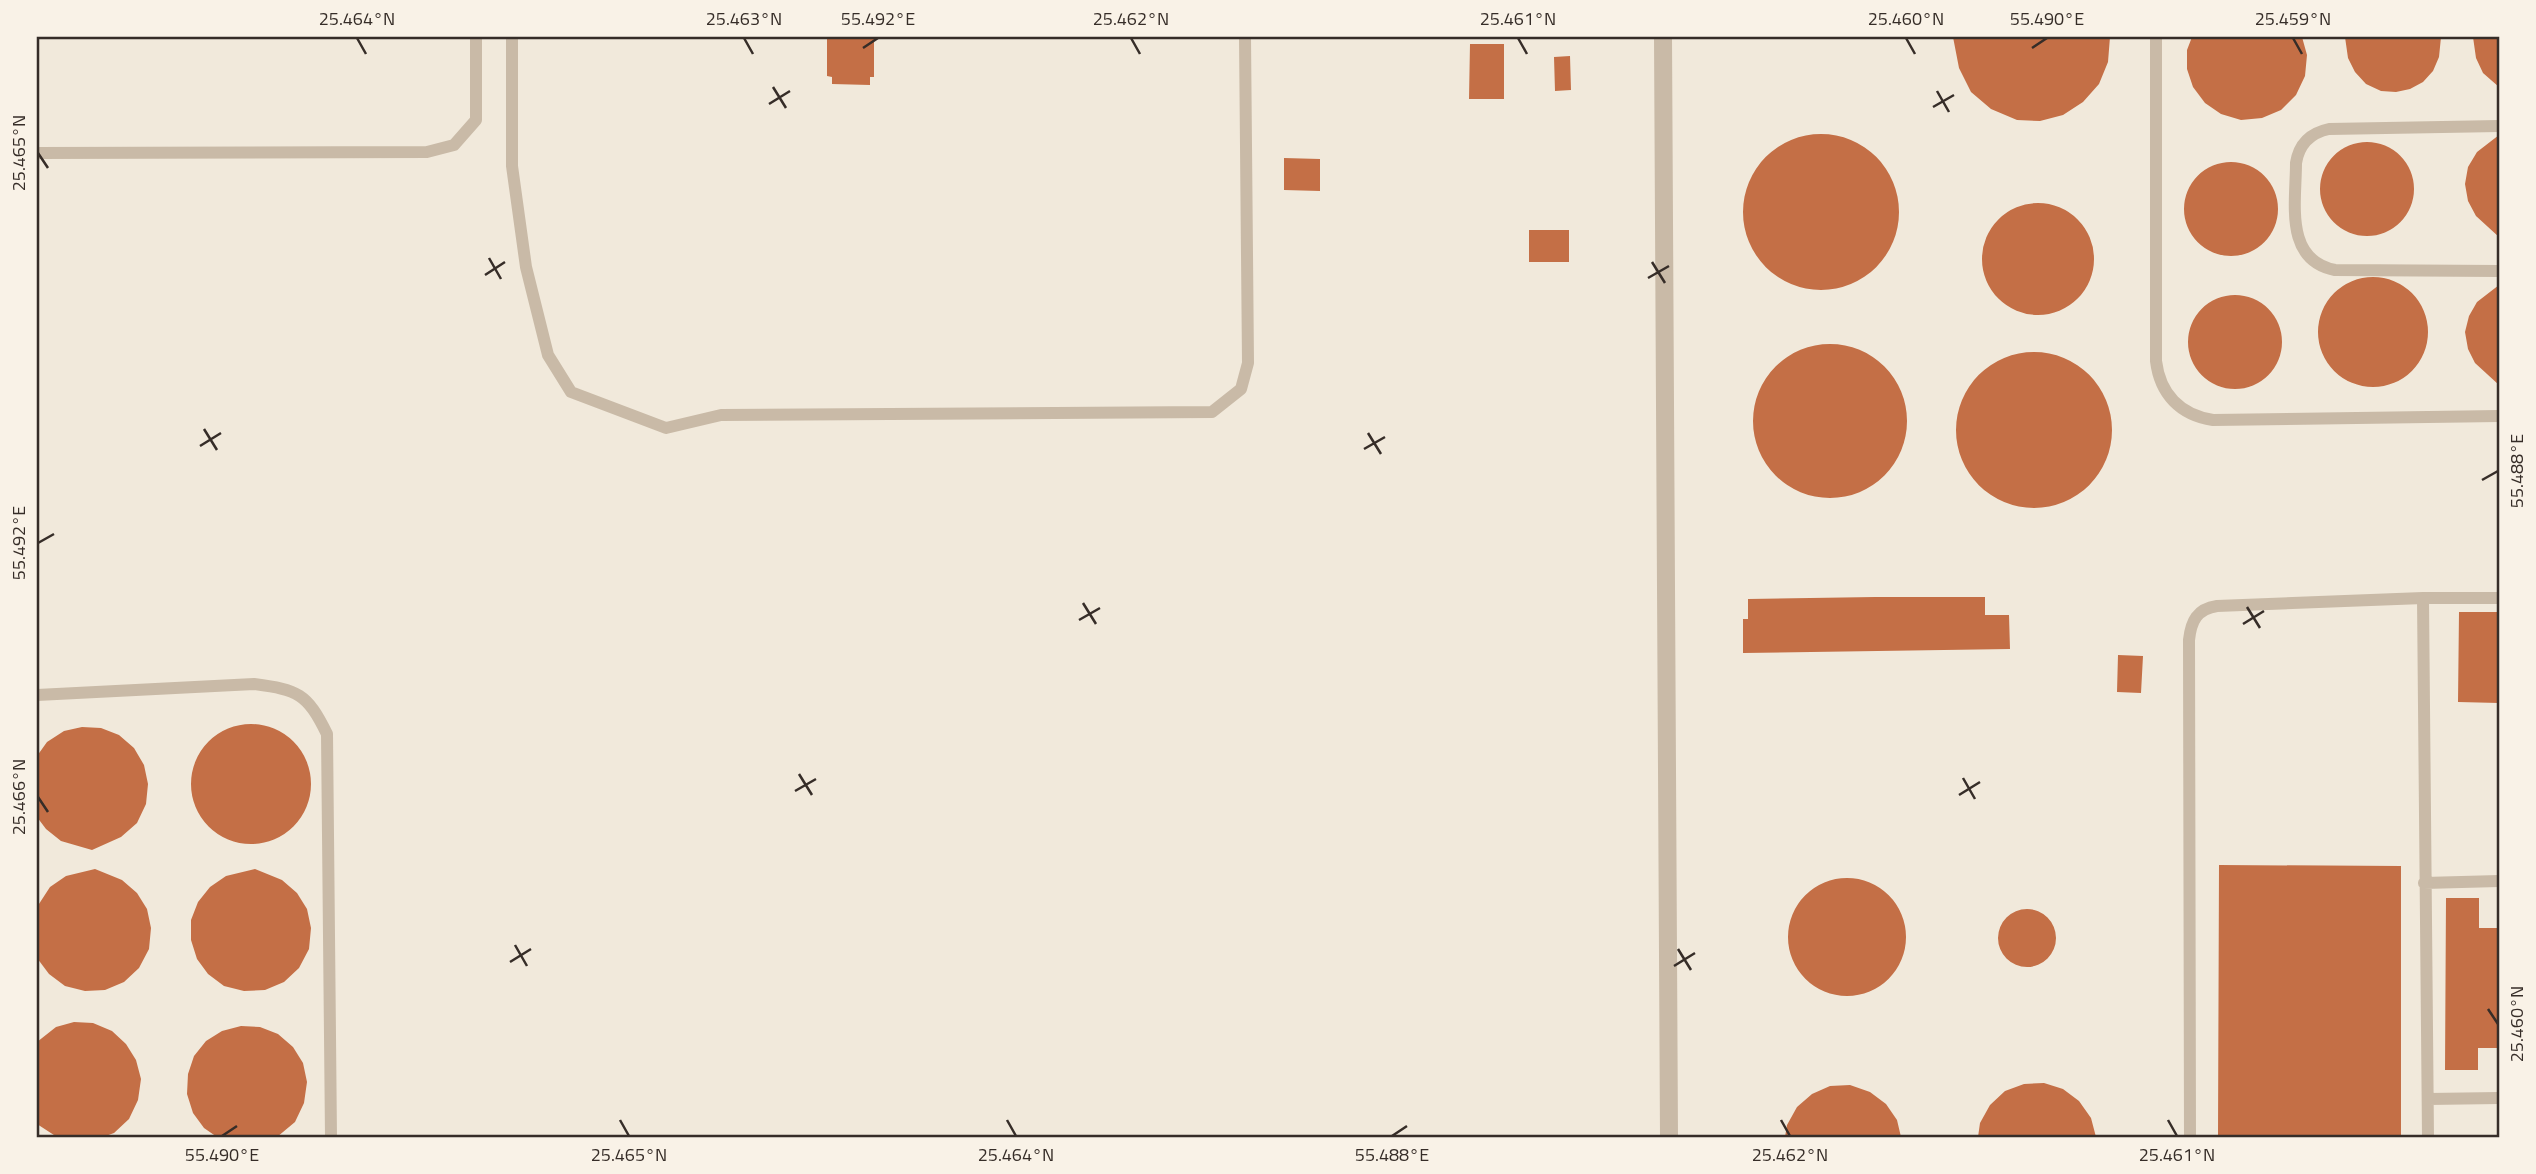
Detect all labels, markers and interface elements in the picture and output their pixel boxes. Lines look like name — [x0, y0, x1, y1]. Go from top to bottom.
text: 25.464°N — [319, 5, 395, 32]
text: 25.463°N — [706, 5, 782, 32]
text: 55.492°E — [841, 5, 915, 32]
text: 25.462°N — [1093, 5, 1169, 32]
text: 25.461°N — [1480, 5, 1556, 32]
text: 25.460°N — [1868, 5, 1944, 32]
text: 55.490°E — [2010, 5, 2084, 32]
text: 25.459°N — [2255, 5, 2331, 32]
text: 25.465°N — [5, 115, 32, 191]
text: 55.488°E — [2503, 434, 2530, 508]
text: 55.492°E — [5, 506, 32, 580]
text: 25.466°N — [5, 759, 32, 835]
text: 25.460°N — [2503, 986, 2530, 1062]
text: 55.490°E — [185, 1141, 259, 1168]
text: 25.465°N — [591, 1141, 667, 1168]
text: 25.464°N — [978, 1141, 1054, 1168]
text: 55.488°E — [1355, 1141, 1429, 1168]
text: 25.462°N — [1752, 1141, 1828, 1168]
text: 25.461°N — [2139, 1141, 2215, 1168]

